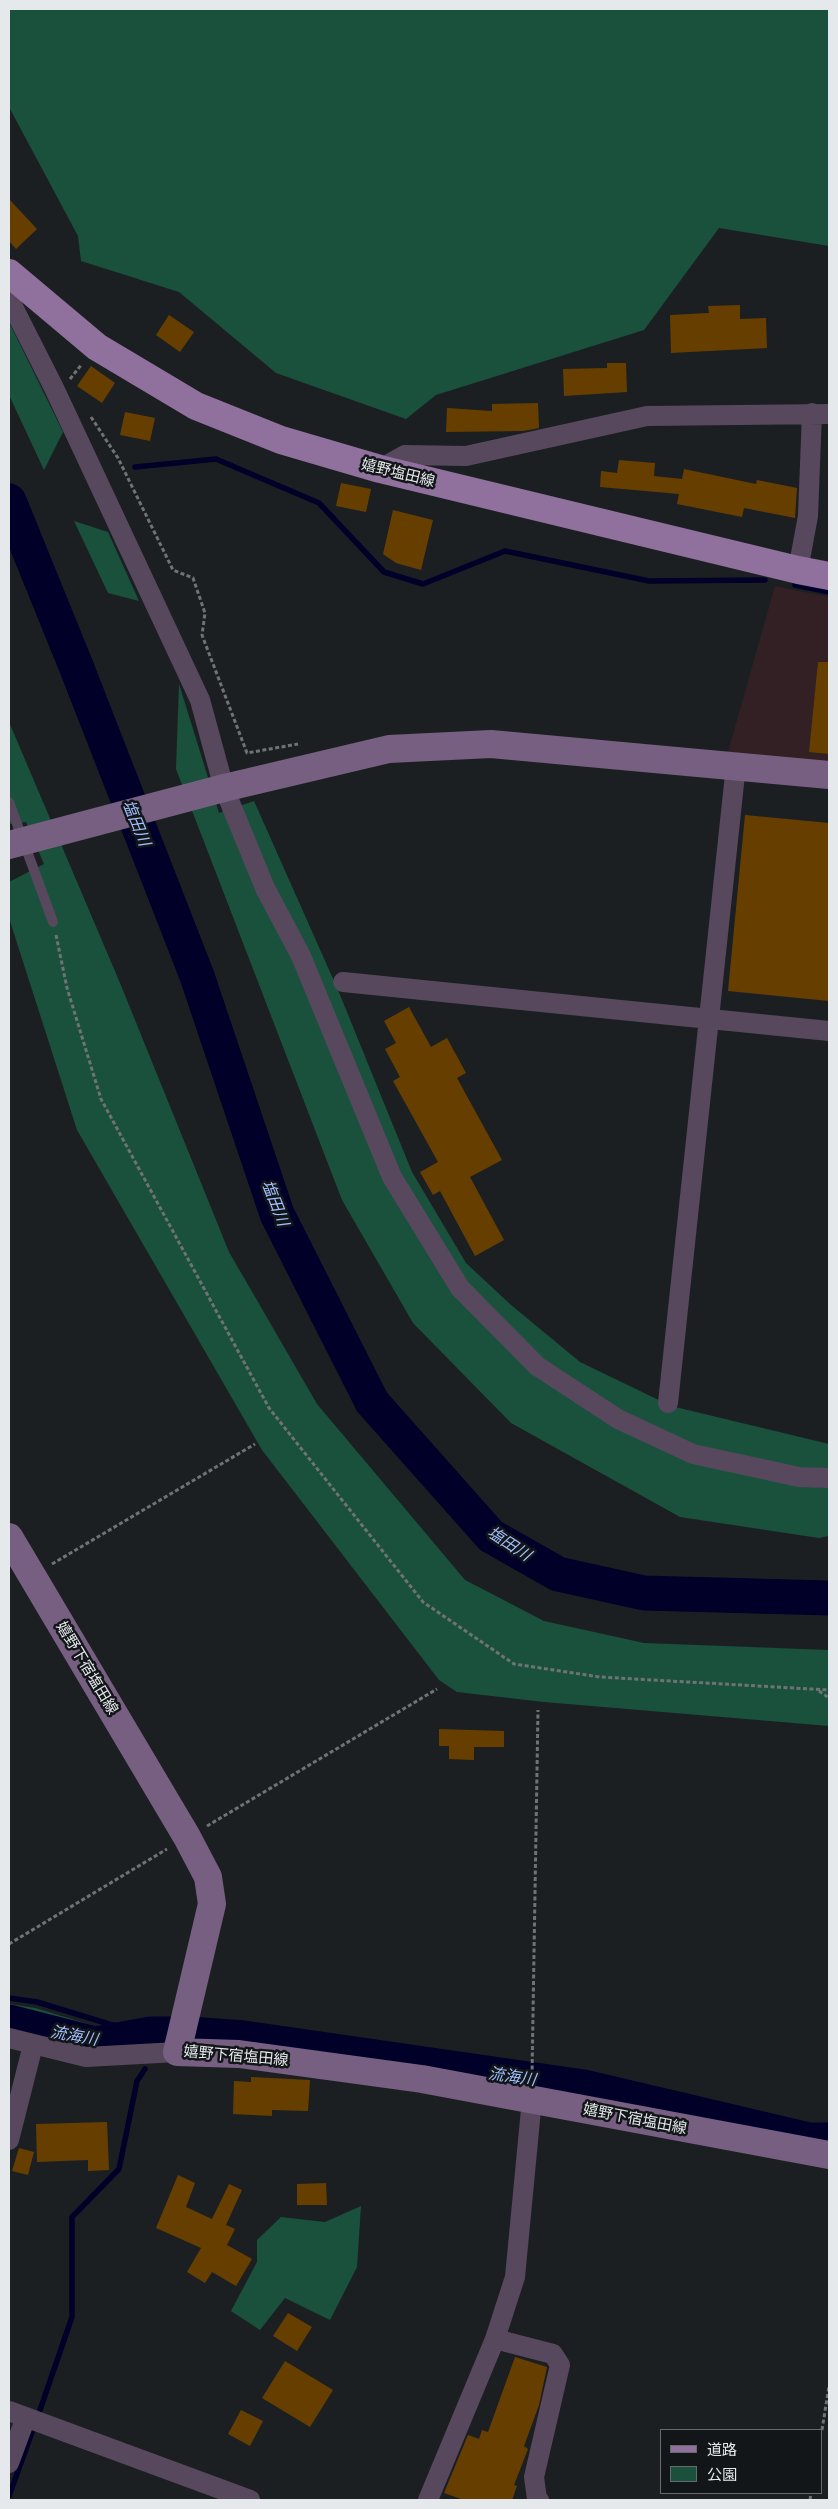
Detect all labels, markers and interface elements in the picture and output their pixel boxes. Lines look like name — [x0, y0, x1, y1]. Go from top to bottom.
street label: 嬉野塩田線 — [359, 455, 437, 491]
water label: 塩田川 — [118, 797, 154, 849]
water label: 塩田川 — [257, 1177, 293, 1229]
water label: 塩田川 — [484, 1523, 534, 1565]
street label: 嬉野下宿塩田線 — [52, 1618, 122, 1718]
water label: 流海川 — [49, 2022, 99, 2050]
street label: 嬉野下宿塩田線 — [183, 2042, 289, 2070]
water label: 流海川 — [487, 2064, 537, 2090]
street label: 嬉野下宿塩田線 — [582, 2100, 688, 2138]
legend — [660, 2429, 823, 2494]
text: 道路 — [707, 2439, 737, 2459]
text: 公園 — [707, 2464, 737, 2484]

